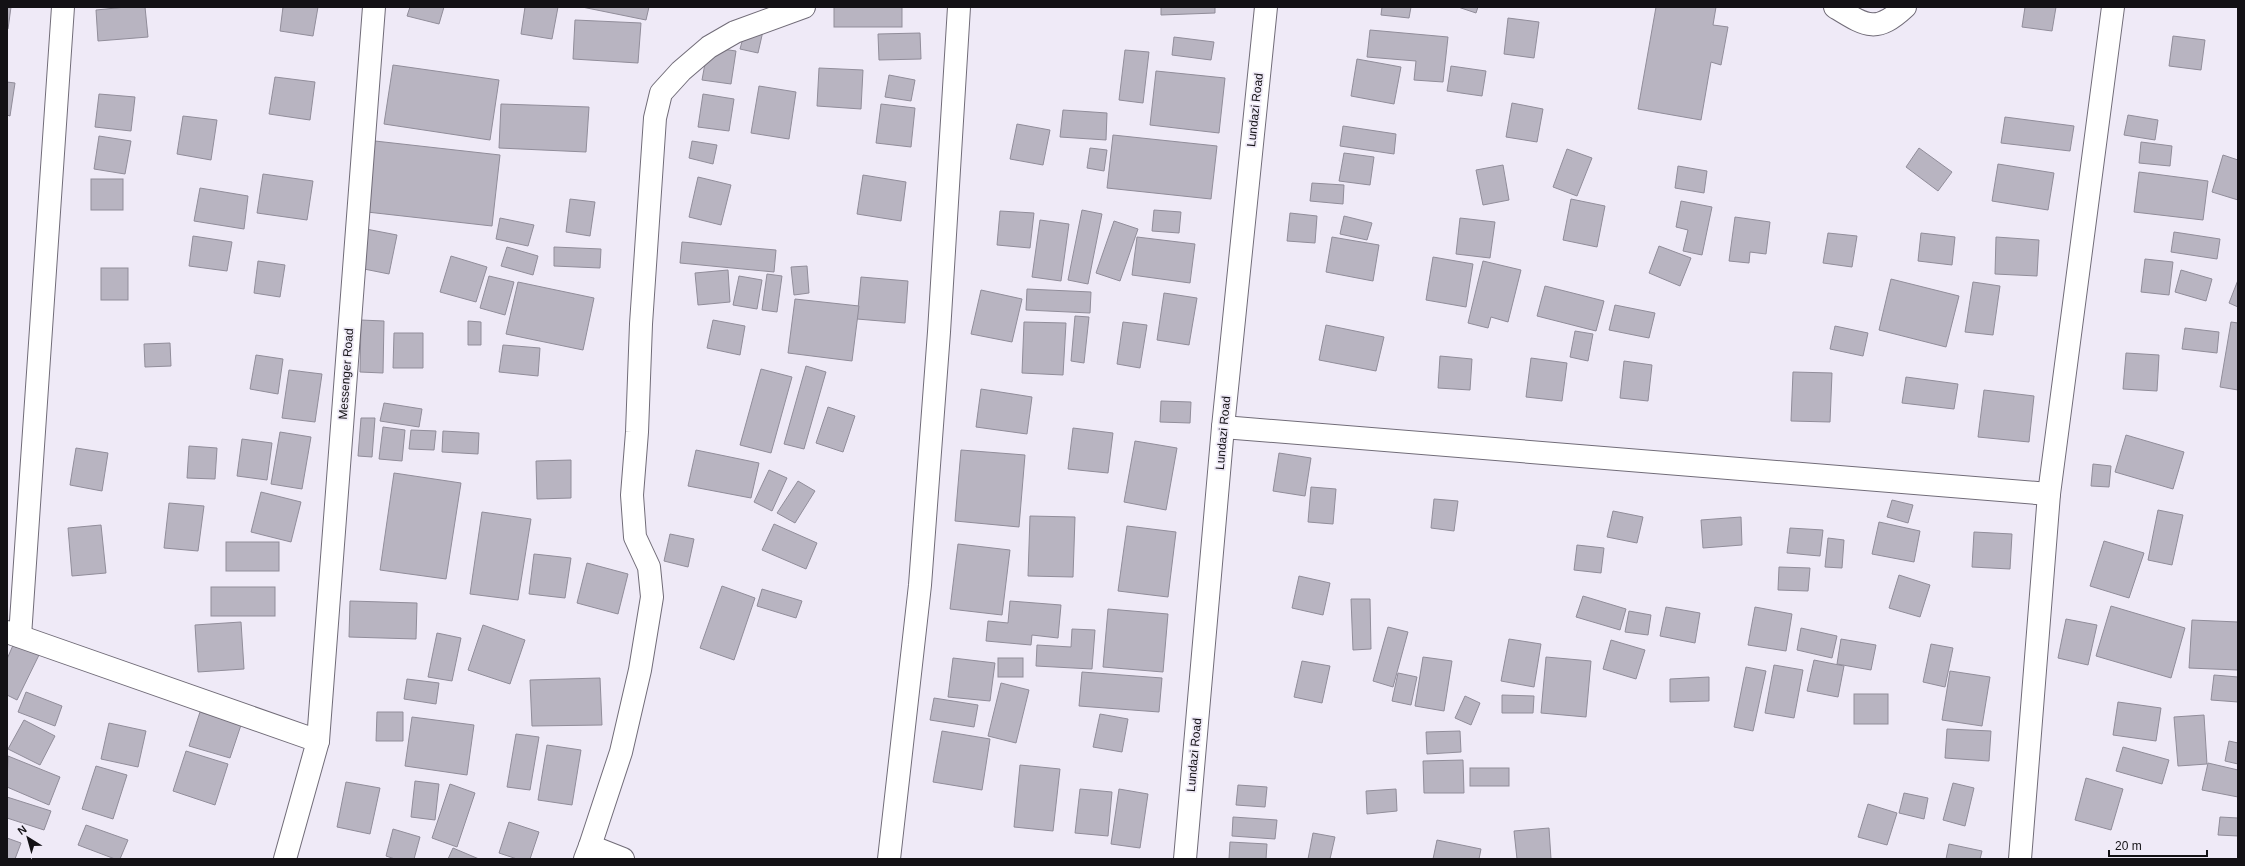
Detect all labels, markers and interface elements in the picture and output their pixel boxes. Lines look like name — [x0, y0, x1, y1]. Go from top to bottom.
street label: Lundazi Road — [1244, 72, 1266, 148]
street label: Messenger Road — [336, 328, 356, 420]
street label: Lundazi Road — [1213, 395, 1233, 471]
street label: Lundazi Road — [1184, 717, 1204, 793]
north arrow — [8, 818, 48, 858]
text: N — [15, 823, 29, 837]
scale bar — [2109, 832, 2207, 858]
text: 20 m — [2115, 839, 2142, 853]

